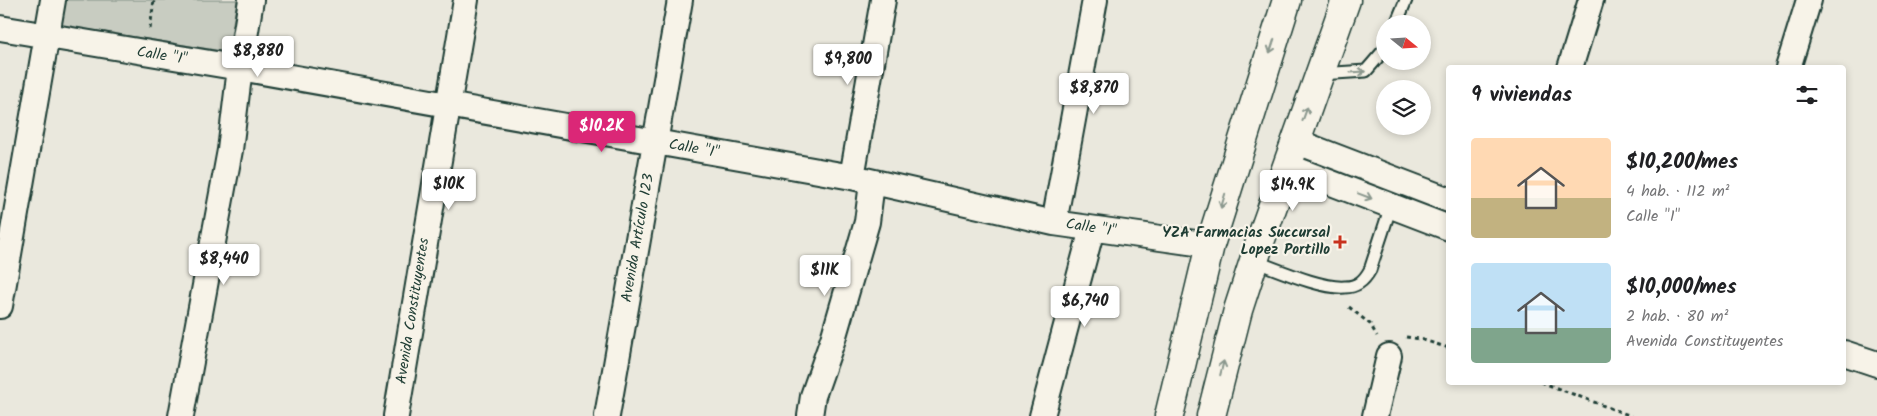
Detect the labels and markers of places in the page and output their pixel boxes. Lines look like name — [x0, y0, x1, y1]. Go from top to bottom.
pin: $8,880 — [217, 36, 299, 78]
pin: $9,800 — [807, 44, 889, 86]
pin: $8,870 — [1053, 72, 1135, 115]
pin: $10.2K — [561, 110, 643, 153]
pin: $10K — [419, 168, 479, 211]
pin: $14.9K — [1252, 170, 1334, 212]
place label: YZA Farmacias Succursal Lopez Portillo — [1162, 221, 1330, 262]
marker: YZA Farmacias Succursal Lopez Portillo — [1334, 236, 1346, 248]
pin: $8,440 — [183, 244, 265, 286]
pin: $11K — [795, 254, 855, 297]
pin: $6,740 — [1044, 286, 1126, 328]

